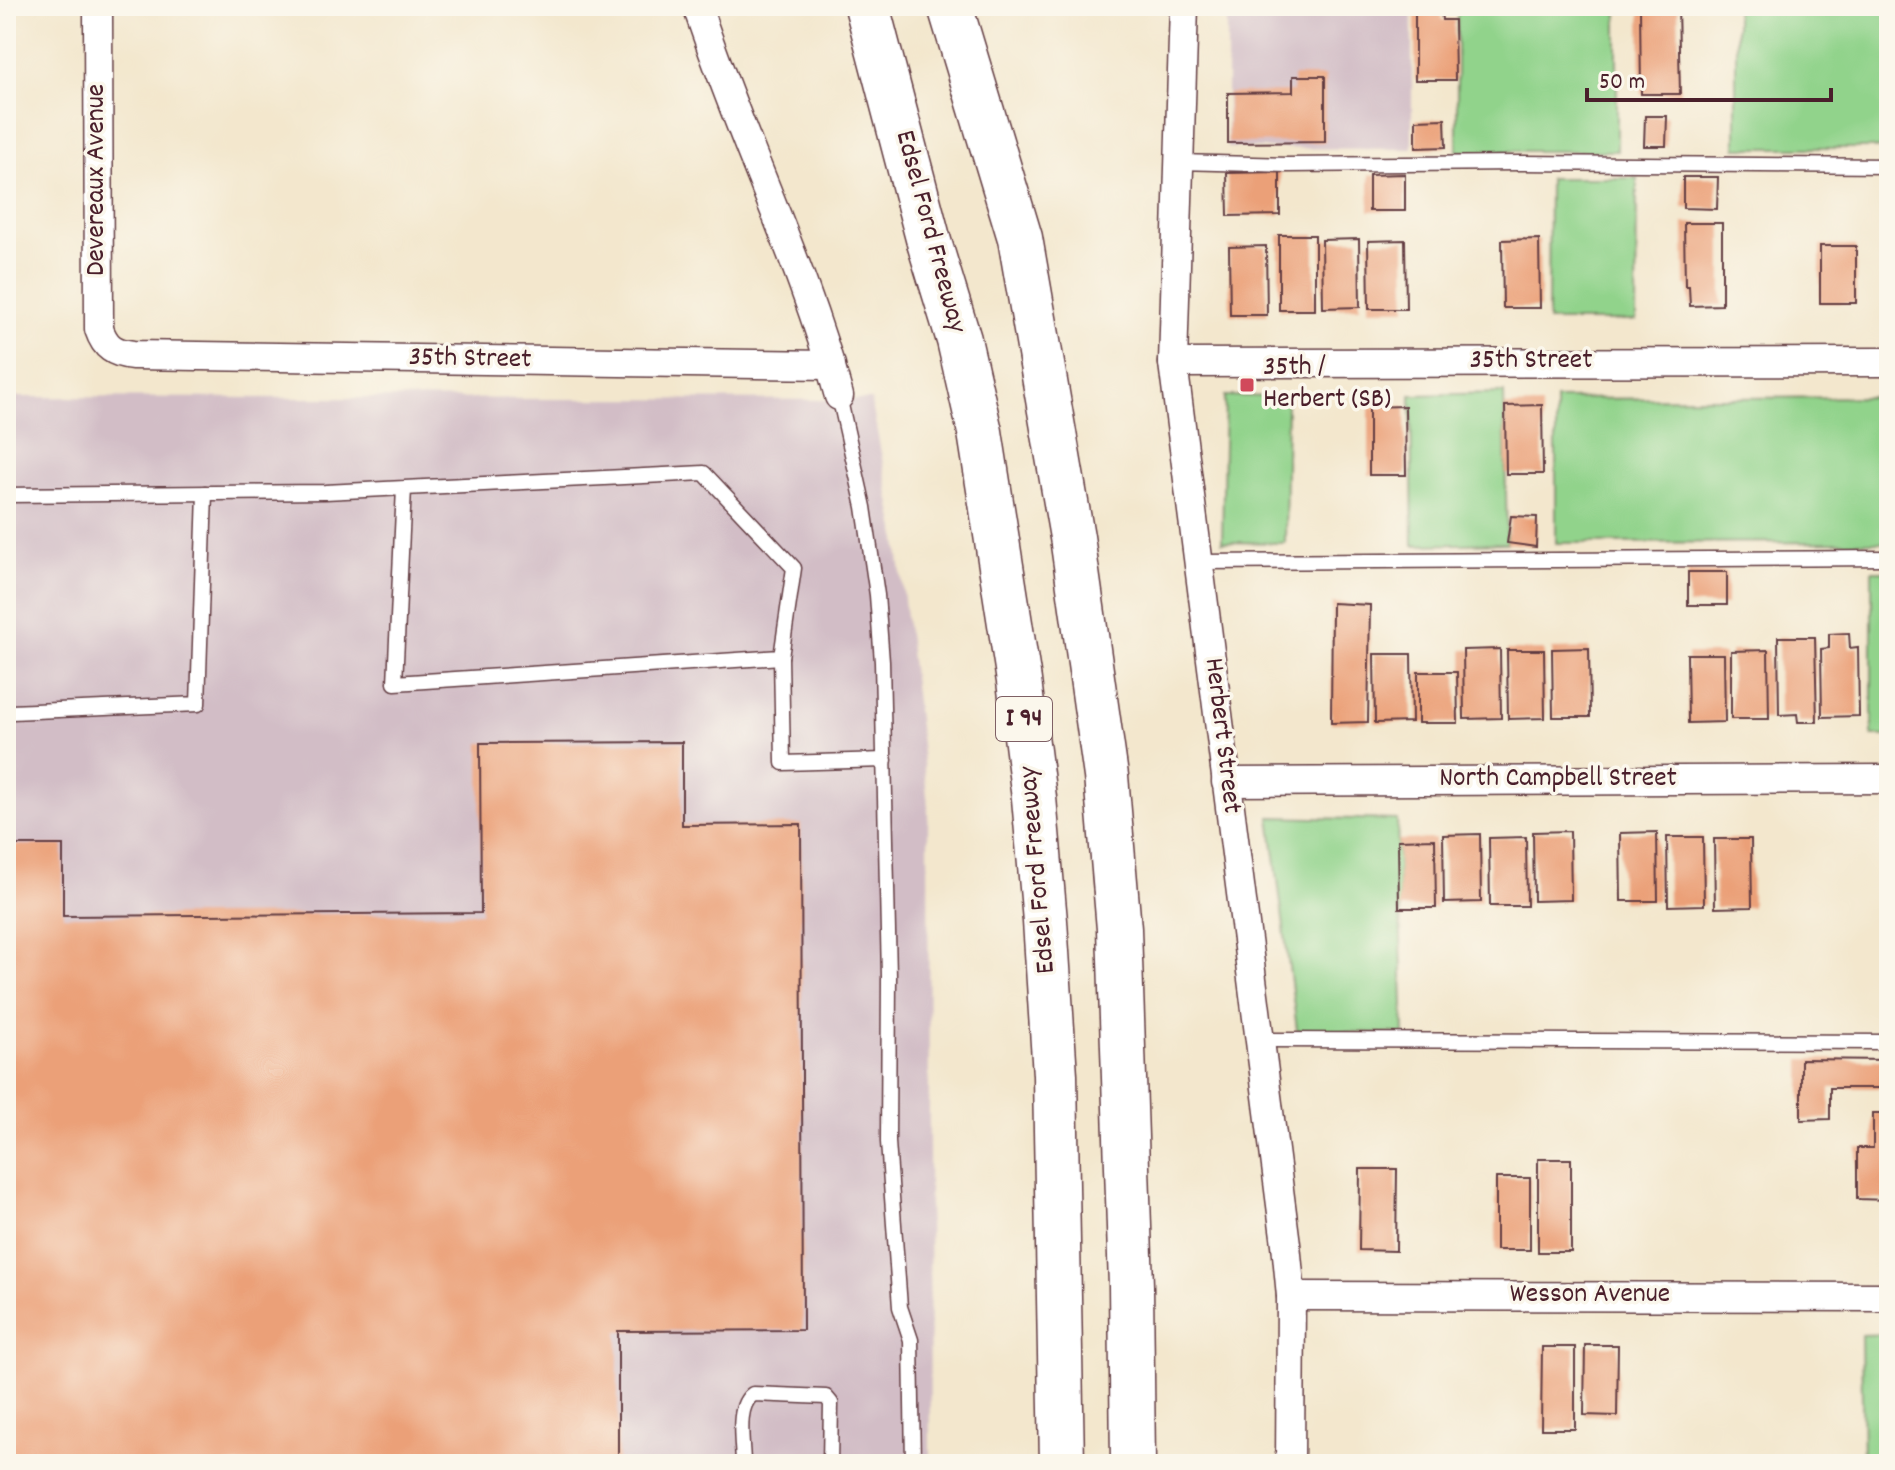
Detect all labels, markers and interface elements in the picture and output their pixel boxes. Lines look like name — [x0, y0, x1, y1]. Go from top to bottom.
scale bar — [1587, 52, 1831, 102]
text: 50 m — [1599, 66, 1645, 100]
street label: Devereaux Avenue — [78, 84, 118, 276]
street label: Edsel Ford Freeway — [883, 126, 975, 338]
street label: 35th Street — [408, 339, 532, 381]
street label: 35th Street — [1469, 342, 1593, 382]
place label: 35th / Herbert (SB) — [1263, 349, 1391, 421]
marker: 35th / Herbert (SB) — [1238, 376, 1256, 394]
street label: Herbert Street — [1192, 656, 1250, 816]
road number: I 94 — [996, 697, 1052, 741]
street label: North Campbell Street — [1439, 760, 1677, 800]
street label: Edsel Ford Freeway — [1010, 764, 1068, 975]
street label: Wesson Avenue — [1510, 1276, 1670, 1316]

